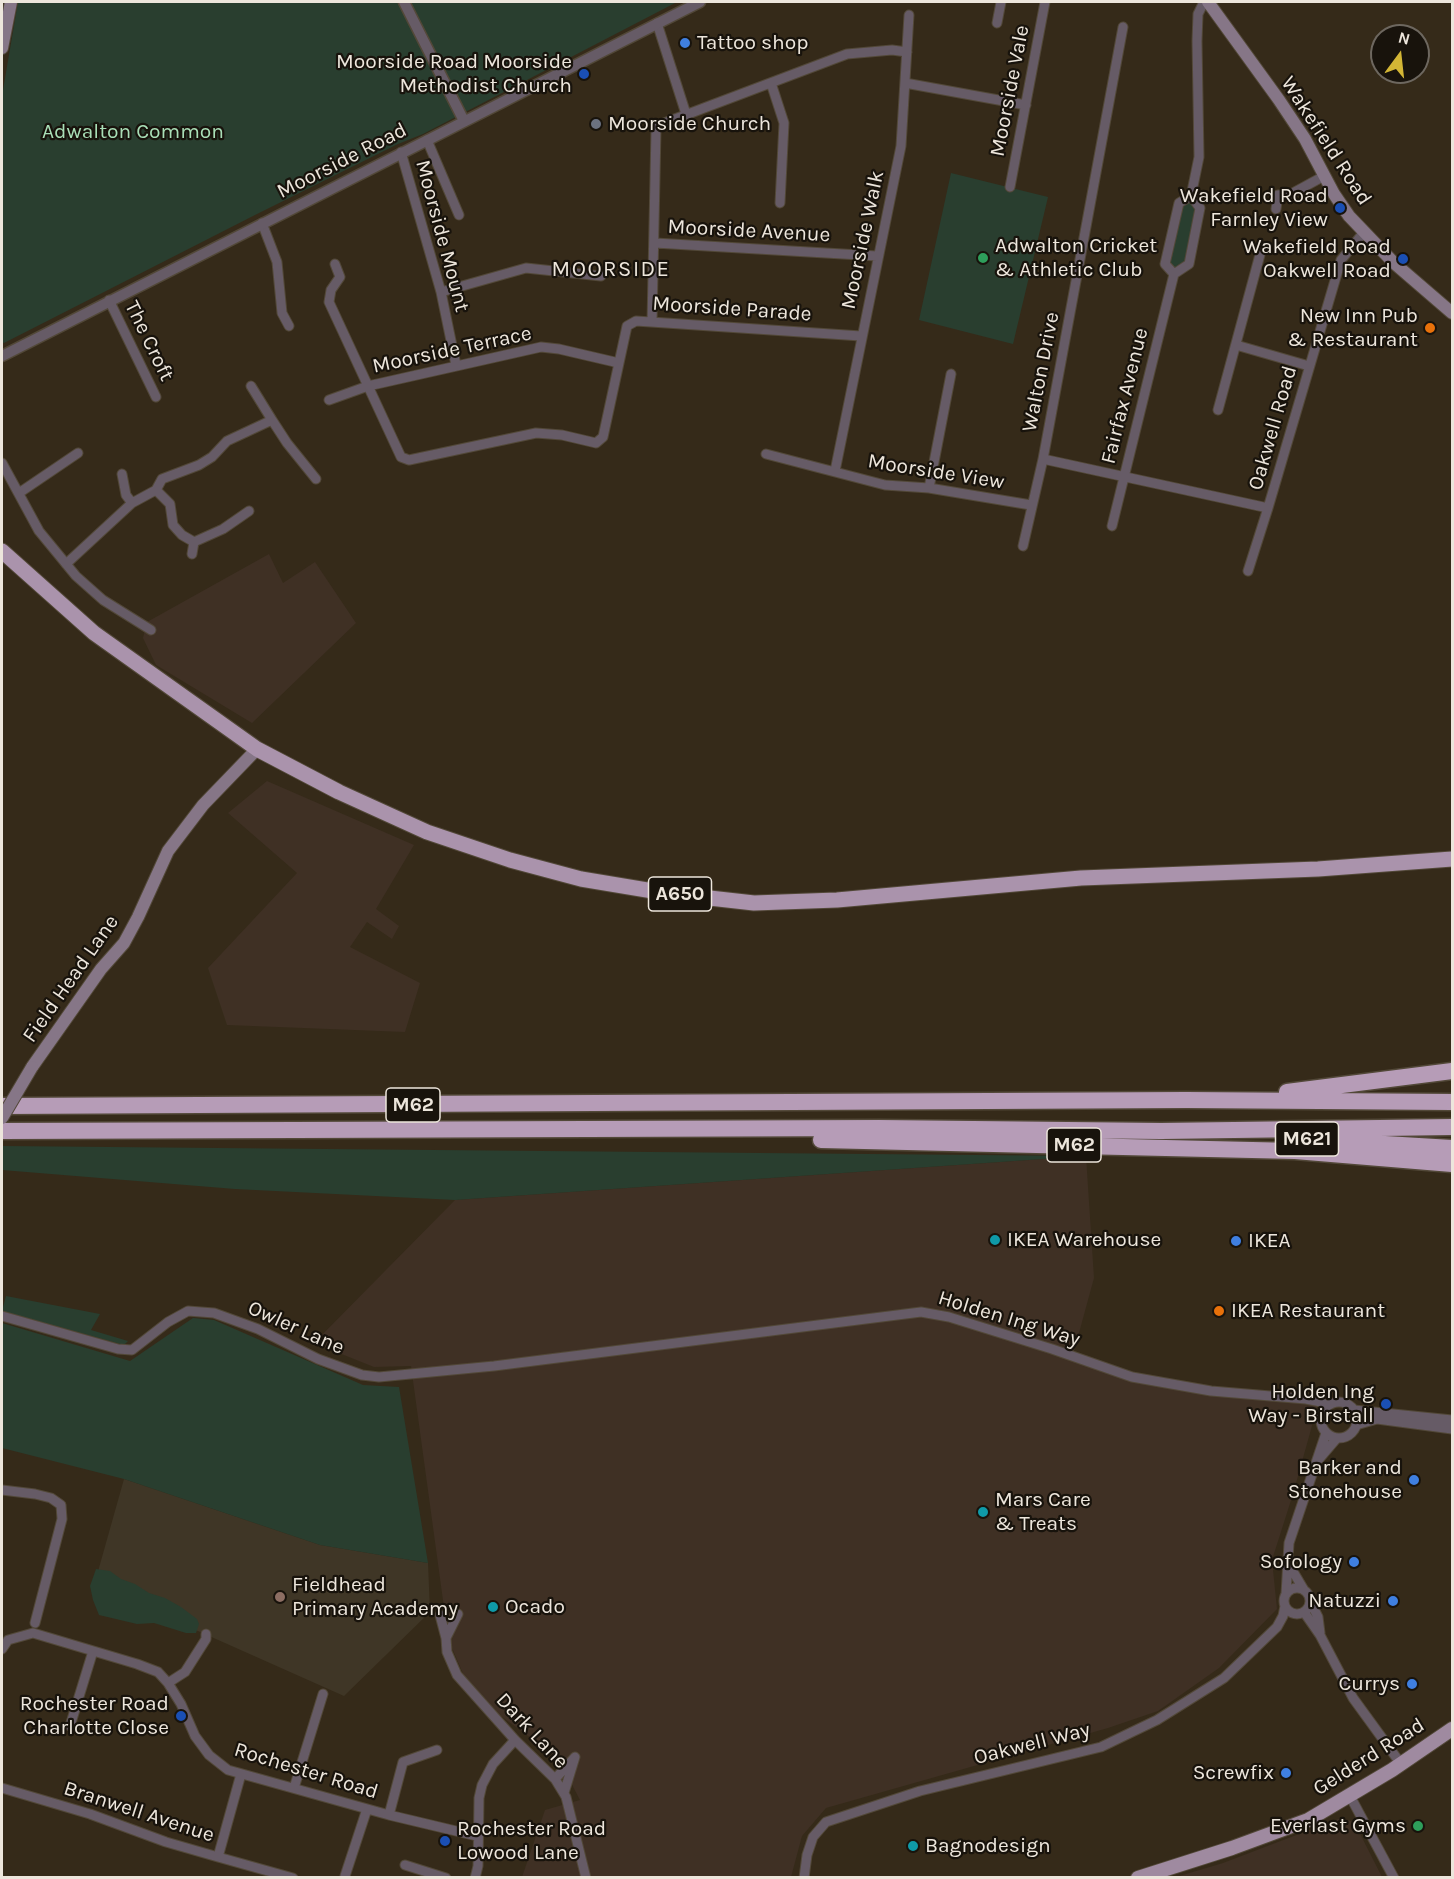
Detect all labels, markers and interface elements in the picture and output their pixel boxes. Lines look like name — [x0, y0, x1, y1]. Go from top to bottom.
street label: Moorside Vale — [985, 23, 1035, 159]
north arrow — [1370, 24, 1430, 84]
text: N — [1396, 27, 1412, 49]
place label: Tattoo shop — [697, 30, 808, 56]
marker: Tattoo shop — [678, 36, 692, 50]
place label: Moorside Road Moorside Methodist Church — [336, 49, 572, 99]
marker: Moorside Road Moorside Methodist Church — [577, 67, 591, 81]
street label: Wakefield Road — [1275, 72, 1377, 210]
place label: Moorside Church — [608, 111, 771, 137]
street label: Moorside Road — [273, 117, 411, 205]
marker: Moorside Church — [589, 117, 603, 131]
park label: Adwalton Common — [42, 119, 224, 145]
street label: Moorside Mount — [410, 157, 474, 315]
street label: Moorside Walk — [836, 168, 890, 312]
place label: Wakefield Road Farnley View — [1180, 183, 1328, 233]
marker: Wakefield Road Farnley View — [1333, 201, 1347, 215]
street label: Moorside Avenue — [667, 214, 831, 248]
place label: Adwalton Cricket & Athletic Club — [995, 233, 1157, 283]
place label: Wakefield Road Oakwell Road — [1243, 234, 1391, 284]
marker: Adwalton Cricket & Athletic Club — [976, 251, 990, 265]
marker: Wakefield Road Oakwell Road — [1396, 252, 1410, 266]
district label: MOORSIDE — [552, 257, 670, 283]
street label: Moorside Parade — [652, 291, 812, 327]
street label: The Croft — [119, 297, 179, 385]
place label: New Inn Pub & Restaurant — [1287, 303, 1418, 353]
street label: Walton Drive — [1017, 310, 1065, 434]
street label: Moorside Terrace — [370, 321, 534, 379]
marker: New Inn Pub & Restaurant — [1423, 321, 1437, 335]
street label: Fairfax Avenue — [1096, 325, 1154, 467]
street label: Oakwell Road — [1243, 363, 1303, 493]
street label: Moorside View — [866, 449, 1006, 495]
road number: A650 — [648, 877, 712, 911]
street label: Field Head Lane — [18, 910, 124, 1048]
road number: M62 — [386, 1088, 440, 1122]
road number: M621 — [1276, 1122, 1338, 1156]
road number: M62 — [1047, 1128, 1101, 1162]
place label: IKEA Warehouse — [1007, 1227, 1161, 1253]
place label: IKEA — [1248, 1228, 1291, 1254]
marker: IKEA Warehouse — [988, 1233, 1002, 1247]
marker: IKEA — [1229, 1234, 1243, 1248]
street label: Holden Ing Way — [935, 1285, 1083, 1353]
street label: Owler Lane — [244, 1296, 348, 1360]
place label: IKEA Restaurant — [1231, 1298, 1385, 1324]
marker: IKEA Restaurant — [1212, 1304, 1226, 1318]
place label: Holden Ing Way - Birstall — [1248, 1379, 1374, 1429]
marker: Holden Ing Way - Birstall — [1379, 1397, 1393, 1411]
place label: Barker and Stonehouse — [1288, 1455, 1402, 1505]
marker: Barker and Stonehouse — [1407, 1473, 1421, 1487]
place label: Mars Care & Treats — [995, 1487, 1091, 1537]
marker: Mars Care & Treats — [976, 1505, 990, 1519]
place label: Sofology — [1260, 1549, 1342, 1575]
marker: Sofology — [1347, 1555, 1361, 1569]
place label: Fieldhead Primary Academy — [292, 1572, 458, 1622]
place label: Natuzzi — [1308, 1588, 1381, 1614]
marker: Fieldhead Primary Academy — [273, 1590, 287, 1604]
place label: Ocado — [505, 1594, 565, 1620]
marker: Natuzzi — [1386, 1594, 1400, 1608]
marker: Ocado — [486, 1600, 500, 1614]
place label: Currys — [1338, 1671, 1400, 1697]
marker: Currys — [1405, 1677, 1419, 1691]
street label: Dark Lane — [491, 1688, 573, 1774]
place label: Rochester Road Charlotte Close — [20, 1691, 169, 1741]
marker: Rochester Road Charlotte Close — [174, 1709, 188, 1723]
street label: Gelderd Road — [1309, 1713, 1429, 1801]
street label: Oakwell Way — [971, 1717, 1093, 1771]
street label: Rochester Road — [231, 1737, 381, 1805]
place label: Screwfix — [1193, 1760, 1274, 1786]
marker: Screwfix — [1279, 1766, 1293, 1780]
street label: Branwell Avenue — [61, 1776, 217, 1848]
place label: Everlast Gyms — [1270, 1813, 1406, 1839]
place label: Rochester Road Lowood Lane — [457, 1816, 606, 1866]
marker: Everlast Gyms — [1411, 1819, 1425, 1833]
place label: Bagnodesign — [925, 1833, 1051, 1859]
marker: Rochester Road Lowood Lane — [438, 1834, 452, 1848]
marker: Bagnodesign — [906, 1839, 920, 1853]

